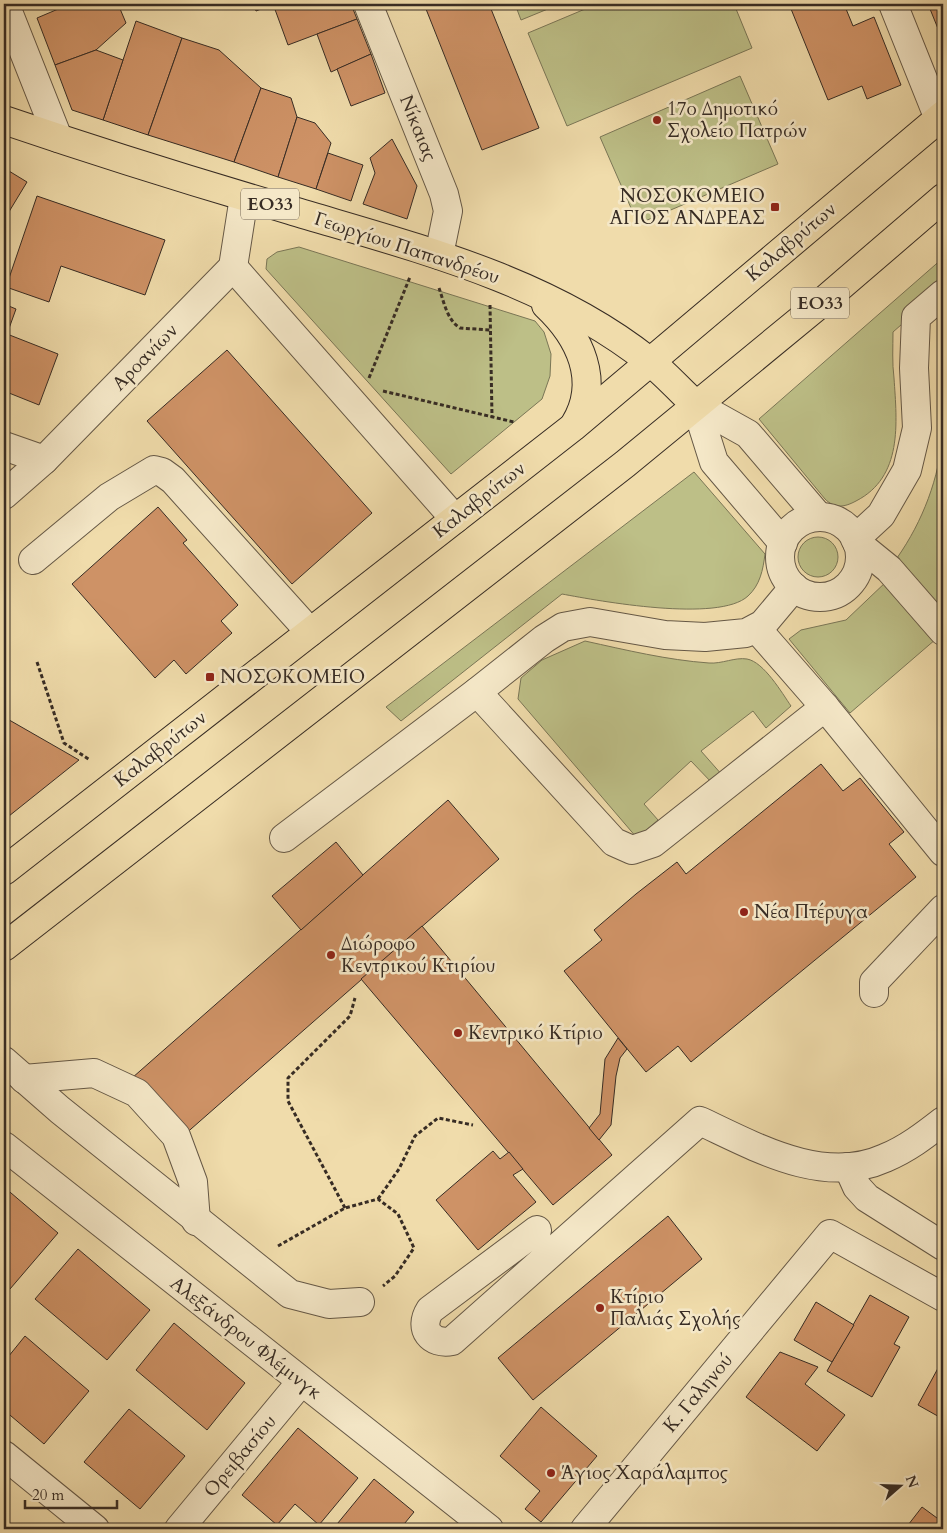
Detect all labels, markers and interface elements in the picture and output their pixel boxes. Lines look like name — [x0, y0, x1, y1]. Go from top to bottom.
street label: Νίκαιας — [393, 91, 443, 165]
place label: 17ο Δημοτικό Σχολείο Πατρών — [667, 96, 807, 144]
marker: 17ο Δημοτικό Σχολείο Πατρών — [651, 114, 663, 126]
place label: ΝΟΣΟΚΟΜΕΙΟ ΑΓΙΟΣ ΑΝΔΡΕΑΣ — [610, 183, 765, 231]
road number: ΕΟ33 — [241, 188, 299, 220]
street label: Καλαβρύτων — [740, 196, 842, 288]
marker: ΝΟΣΟΚΟΜΕΙΟ ΑΓΙΟΣ ΑΝΔΡΕΑΣ — [769, 201, 781, 213]
street label: Γεωργίου Παπανδρέου — [311, 206, 503, 290]
road number: ΕΟ33 — [791, 288, 849, 318]
street label: Αροανίων — [106, 318, 184, 396]
street label: Καλαβρύτων — [427, 456, 531, 544]
place label: ΝΟΣΟΚΟΜΕΙΟ — [220, 664, 365, 690]
marker: ΝΟΣΟΚΟΜΕΙΟ — [204, 671, 216, 683]
street label: Καλαβρύτων — [108, 705, 212, 793]
place label: Νέα Πτέρυγα — [754, 899, 868, 925]
marker: Νέα Πτέρυγα — [738, 906, 750, 918]
place label: Διώροφο Κεντρικού Κτιρίου — [341, 931, 496, 979]
marker: Διώροφο Κεντρικού Κτιρίου — [325, 949, 337, 961]
place label: Κεντρικό Κτίριο — [468, 1020, 603, 1046]
marker: Κεντρικό Κτίριο — [452, 1027, 464, 1039]
street label: Αλεξάνδρου Φλέμινγκ — [165, 1271, 327, 1405]
place label: Κτίριο Παλιάς Σχολής — [610, 1284, 740, 1332]
marker: Κτίριο Παλιάς Σχολής — [594, 1302, 606, 1314]
street label: Κ. Γαληνού — [657, 1348, 739, 1438]
street label: Ορειβασίου — [198, 1409, 282, 1503]
place label: Άγιος Χαράλαμπος — [561, 1460, 728, 1486]
north arrow — [874, 1460, 924, 1510]
marker: Άγιος Χαράλαμπος — [545, 1467, 557, 1479]
text: N — [901, 1473, 923, 1491]
scale bar — [25, 1478, 118, 1510]
text: 20 m — [32, 1485, 64, 1505]

